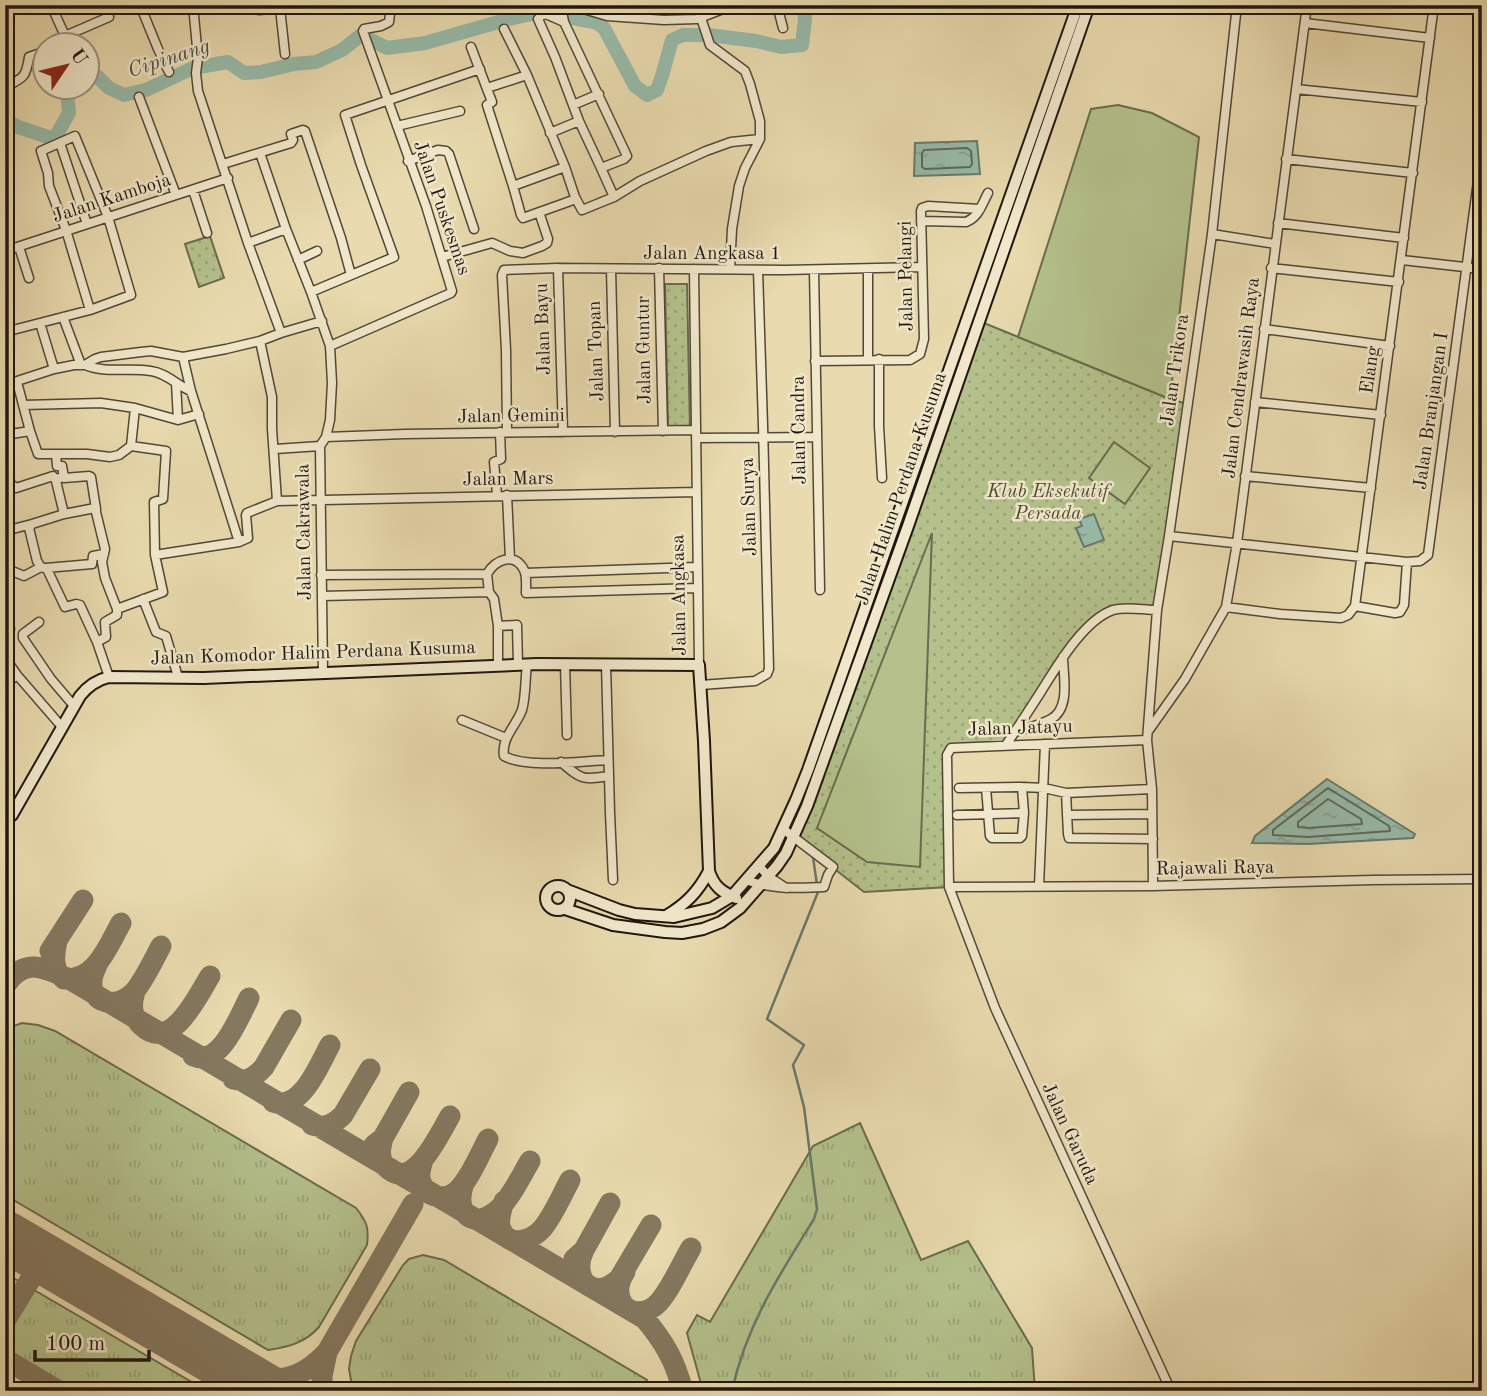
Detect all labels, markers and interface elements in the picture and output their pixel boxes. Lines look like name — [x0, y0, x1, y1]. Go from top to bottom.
north arrow — [32, 32, 102, 102]
water label: Cipinang — [125, 36, 213, 82]
text: U — [66, 46, 90, 69]
street label: Jalan Puskesmas — [409, 138, 473, 278]
street label: Jalan Kamboja — [50, 171, 174, 227]
street label: Jalan Pelangi — [897, 221, 917, 331]
street label: Jalan Angkasa 1 — [643, 245, 781, 264]
street label: Jalan Cendrawasih Raya — [1220, 276, 1264, 480]
street label: Jalan Bayu — [533, 283, 555, 375]
street label: Jalan Guntur — [635, 295, 655, 404]
street label: Jalan Topan — [586, 300, 608, 402]
street label: Jalan Trikora — [1159, 312, 1193, 427]
street label: Jalan Branjangan I — [1412, 331, 1452, 491]
street label: Elang — [1358, 344, 1384, 395]
street label: Jalan Halim Perdana Kusuma — [853, 370, 951, 608]
street label: Jalan Candra — [790, 375, 810, 485]
street label: Jalan Gemini — [457, 407, 565, 427]
street label: Jalan Surya — [739, 457, 761, 556]
street label: Jalan Cakrawala — [294, 463, 316, 600]
street label: Jalan Mars — [462, 470, 554, 490]
park label: Klub Eksekutif Persada — [986, 483, 1112, 524]
street label: Jalan Angkasa — [669, 533, 691, 656]
street label: Jalan Komodor Halim Perdana Kusuma — [150, 639, 477, 669]
street label: Jalan Jatayu — [967, 718, 1073, 740]
street label: Rajawali Raya — [1156, 858, 1275, 880]
street label: Jalan Garuda — [1037, 1080, 1101, 1188]
scale bar — [35, 1319, 149, 1363]
text: 100 m — [46, 1334, 105, 1355]

